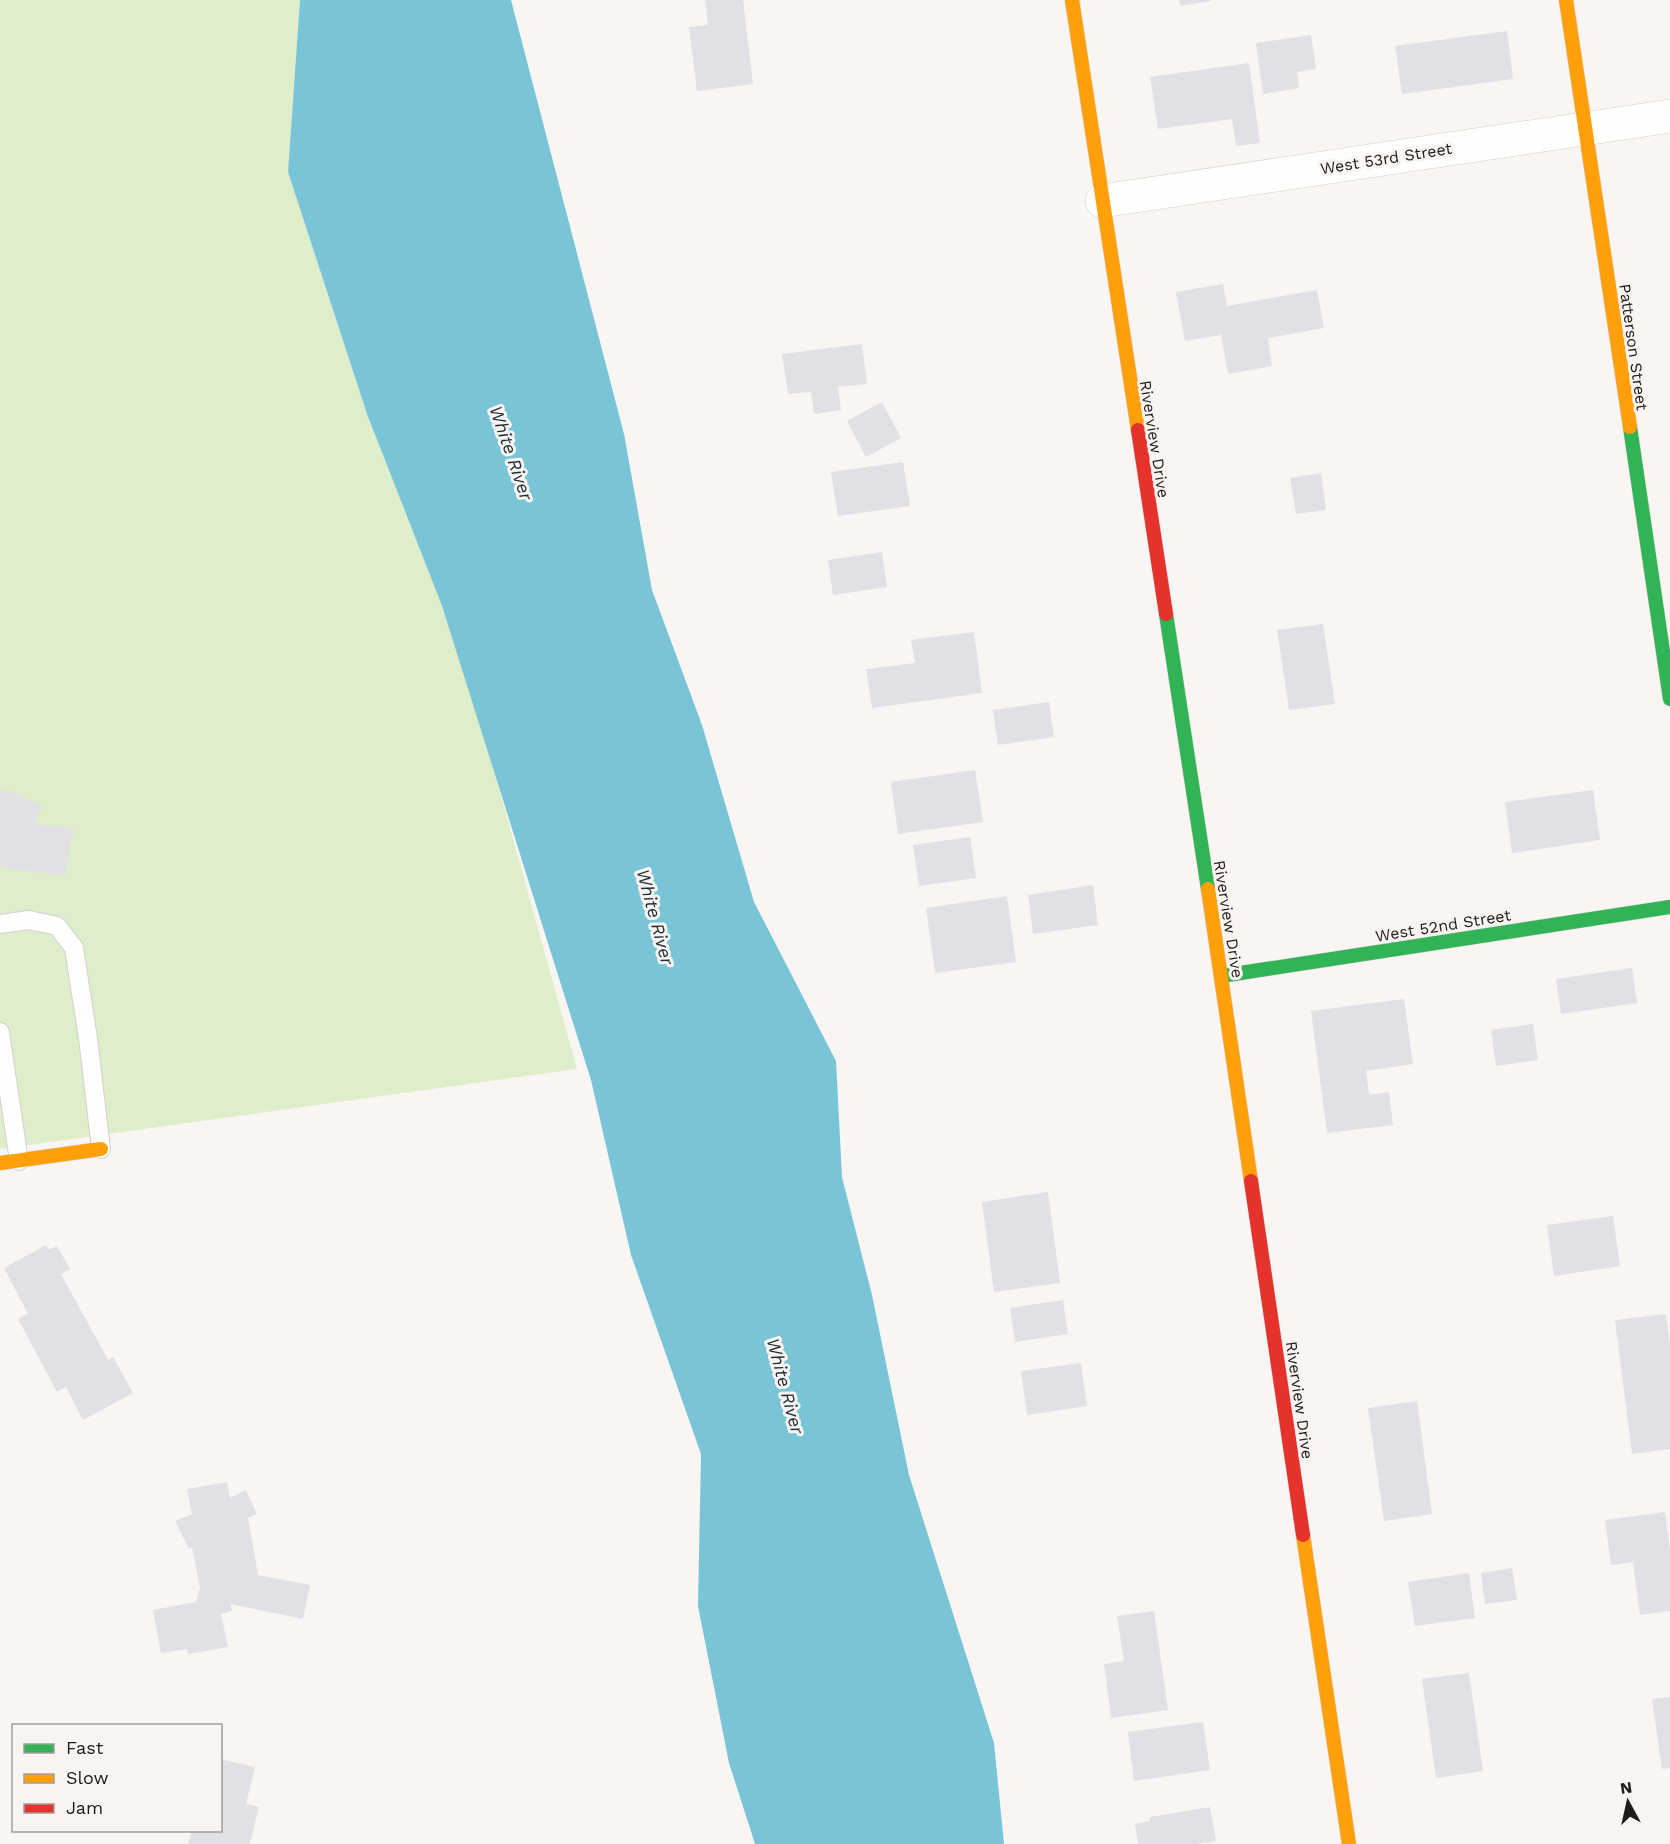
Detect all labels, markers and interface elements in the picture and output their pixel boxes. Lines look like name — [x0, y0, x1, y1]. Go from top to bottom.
street label: West 53rd Street — [1319, 139, 1454, 178]
street label: Patterson Street — [1615, 282, 1652, 412]
street label: Riverview Drive — [1136, 379, 1173, 499]
water label: White River — [486, 403, 538, 504]
street label: Riverview Drive — [1210, 859, 1247, 979]
water label: White River — [633, 867, 679, 968]
street label: West 52nd Street — [1374, 905, 1512, 946]
water label: White River — [763, 1336, 809, 1437]
street label: Riverview Drive — [1282, 1340, 1317, 1460]
legend — [12, 1724, 222, 1832]
text: Fast — [66, 1737, 104, 1758]
text: Slow — [66, 1767, 109, 1788]
north arrow — [1598, 1772, 1658, 1832]
text: N — [1619, 1777, 1633, 1798]
text: Jam — [66, 1797, 103, 1818]

